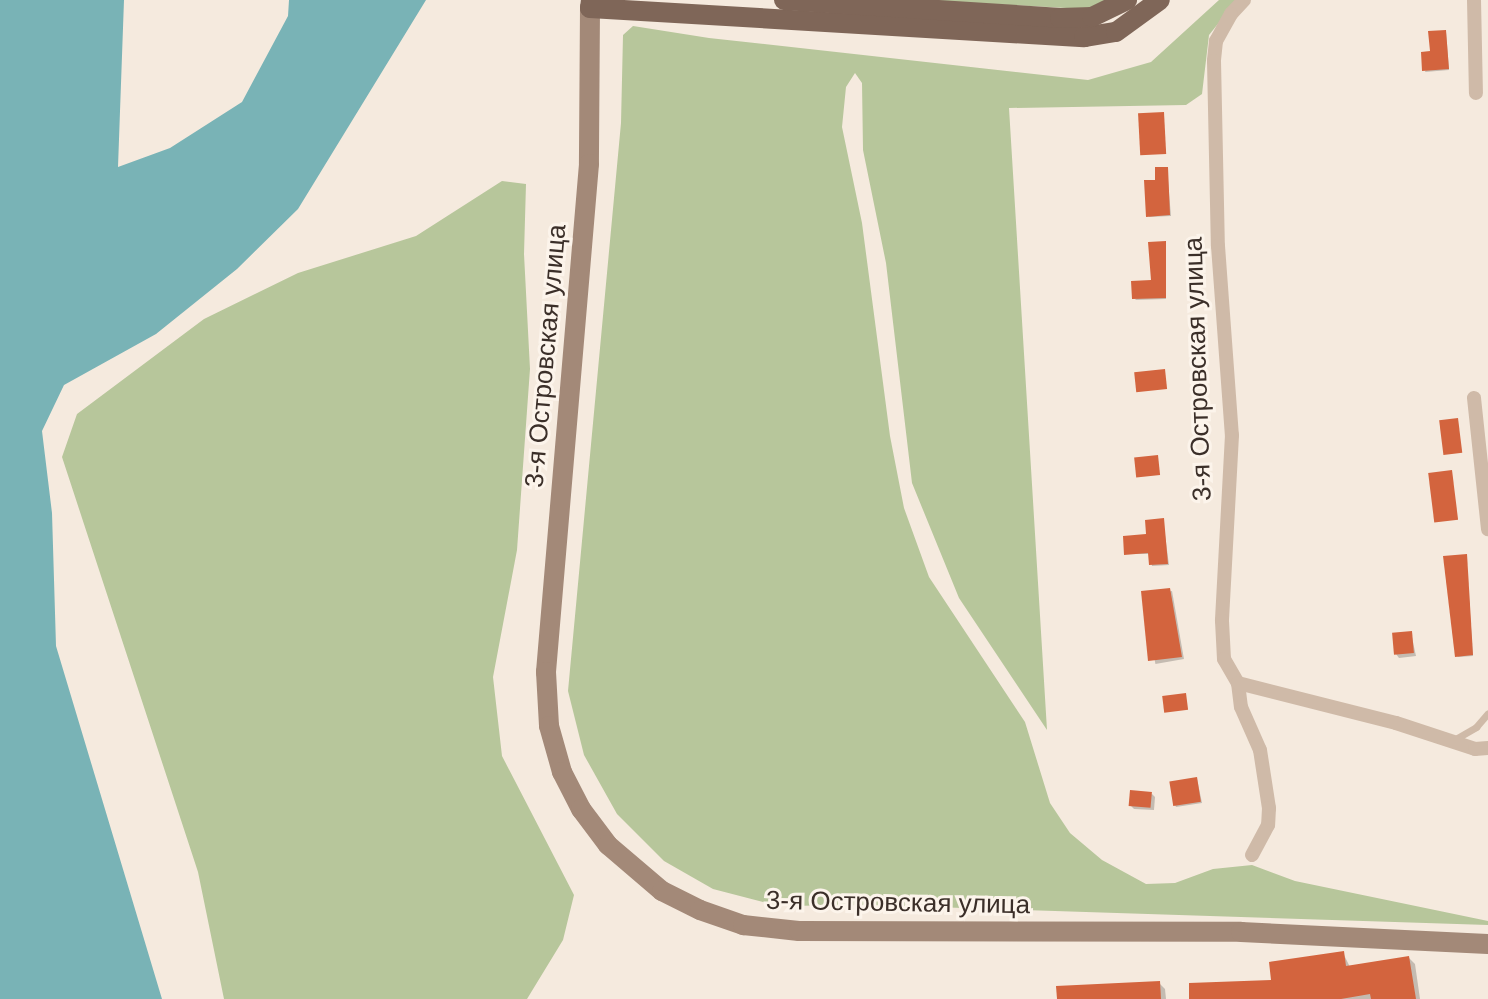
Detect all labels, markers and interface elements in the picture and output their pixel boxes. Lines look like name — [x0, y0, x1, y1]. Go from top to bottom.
street label: 3-я Островская улица — [519, 223, 573, 489]
street label: 3-я Островская улица — [1178, 236, 1218, 502]
street label: 3-я Островская улица — [766, 885, 1030, 921]

